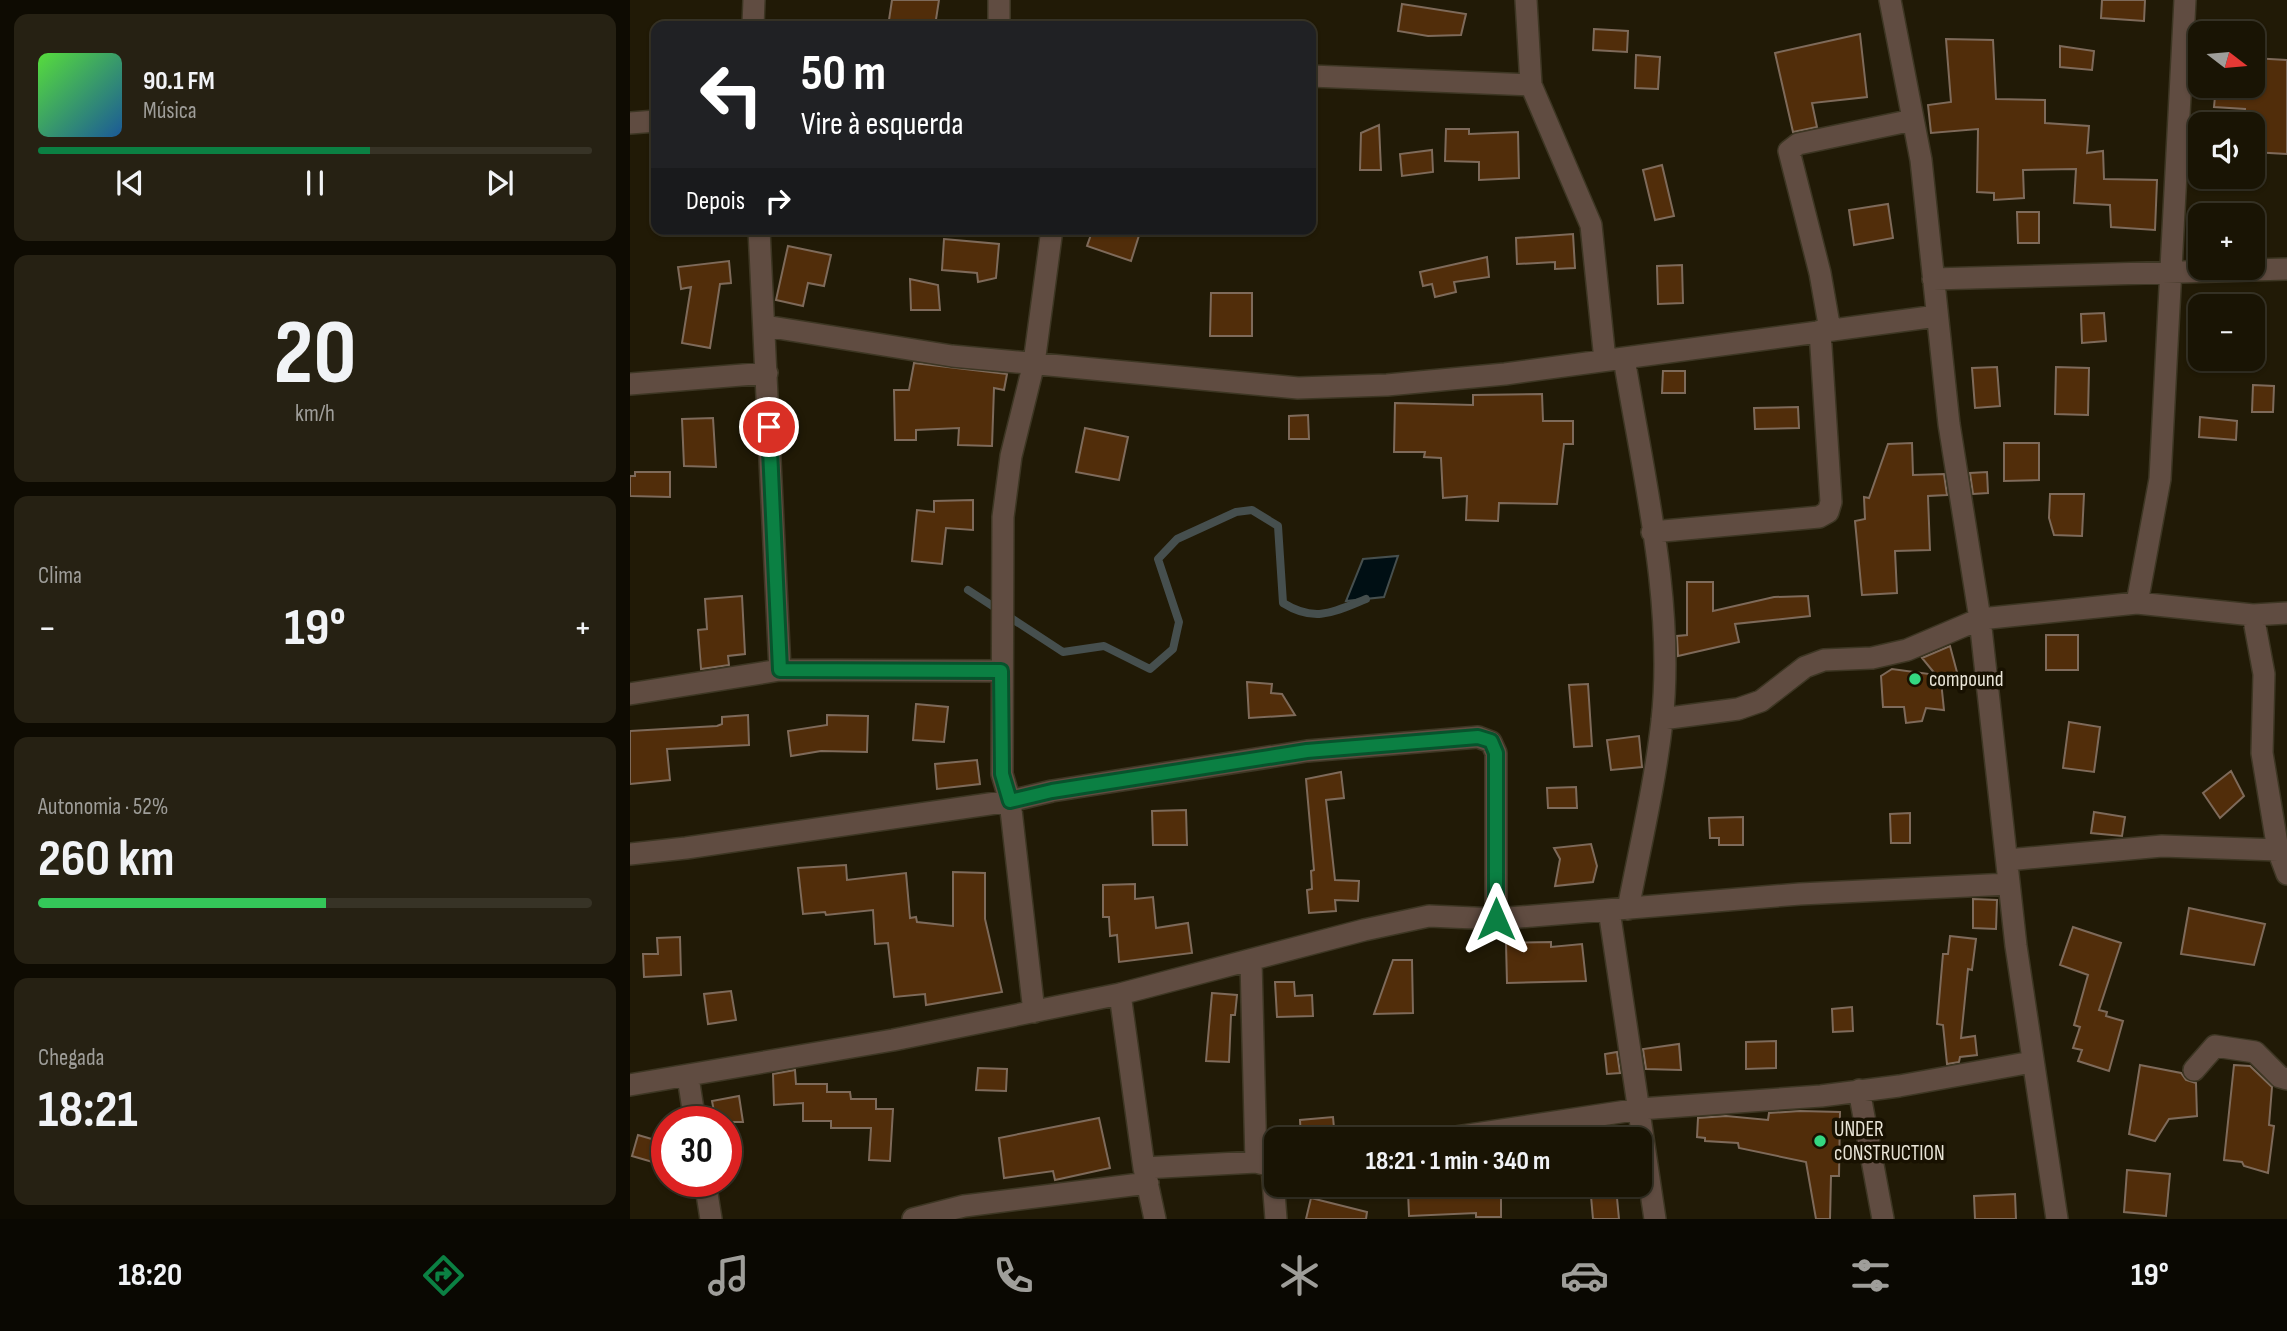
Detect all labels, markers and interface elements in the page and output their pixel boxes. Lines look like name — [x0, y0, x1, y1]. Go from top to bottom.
north arrow — [2188, 21, 2264, 98]
map controls — [2188, 21, 2265, 371]
text: 50 m — [801, 45, 886, 104]
icon: left — [686, 49, 777, 140]
text: 90.1 FM — [143, 66, 215, 97]
text: Música — [143, 97, 197, 125]
text: Vire à esquerda — [801, 105, 964, 144]
button: sound — [2188, 112, 2265, 189]
icon: previous — [111, 164, 149, 202]
icon: pause — [296, 164, 334, 202]
icon: next — [481, 164, 519, 202]
icon: right — [759, 182, 797, 220]
text: Depois — [686, 186, 745, 217]
button: + — [2188, 203, 2265, 280]
button: − — [2188, 294, 2265, 371]
text: 20 — [273, 300, 357, 409]
pin — [739, 397, 799, 457]
text: km/h — [295, 400, 335, 428]
icon: arrive — [750, 408, 788, 446]
text: Clima — [38, 562, 82, 590]
text: 19° — [284, 597, 346, 660]
text: − — [38, 606, 57, 651]
text: + — [573, 606, 592, 651]
place label: compound — [1929, 667, 2003, 692]
marker: compound — [1907, 671, 1923, 687]
text: Autonomia · 52% — [38, 793, 168, 821]
text: 260 km — [38, 828, 175, 891]
position arrow — [1459, 882, 1533, 956]
text: Chegada — [38, 1044, 104, 1072]
text: 18:21 — [38, 1079, 138, 1142]
speed limit sign: 30 — [651, 1106, 742, 1197]
place label: UNDER cONSTRUCTION — [1834, 1117, 1945, 1166]
marker: UNDER cONSTRUCTION — [1812, 1133, 1828, 1149]
text: 18:21 · 1 min · 340 m — [1366, 1146, 1550, 1177]
icon: directions — [419, 1251, 468, 1300]
icon: music — [704, 1251, 753, 1300]
icon: phone — [989, 1251, 1038, 1300]
icon: climate — [1275, 1251, 1324, 1300]
icon: car — [1560, 1251, 1609, 1300]
icon: filters — [1846, 1251, 1895, 1300]
text: 18:20 — [118, 1256, 182, 1295]
text: 19° — [2131, 1256, 2169, 1295]

